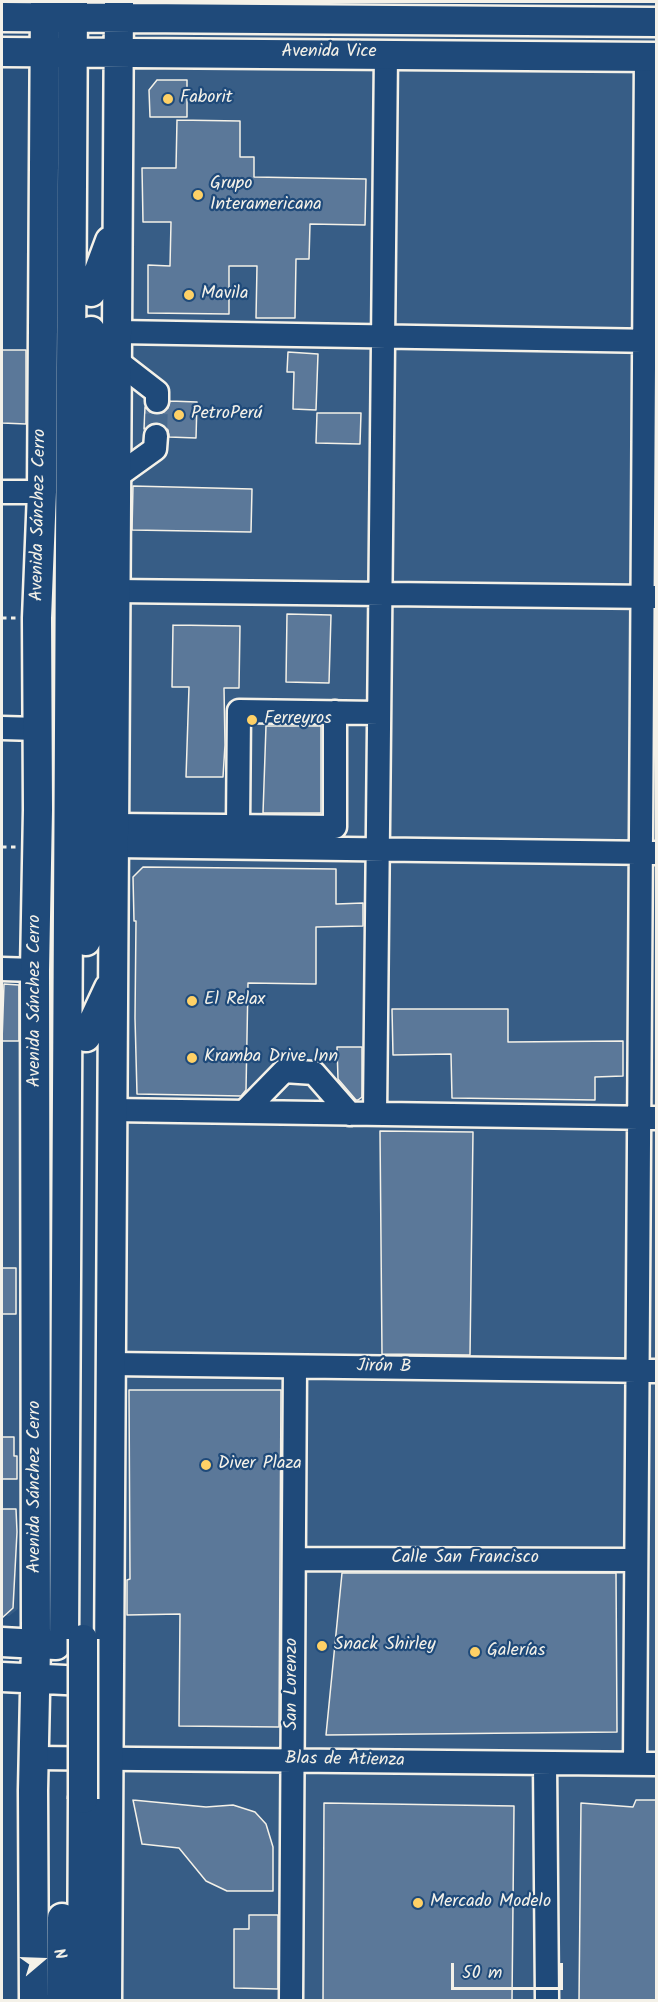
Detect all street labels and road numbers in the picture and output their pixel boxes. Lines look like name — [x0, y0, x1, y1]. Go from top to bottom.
street label: Avenida Vice — [281, 42, 377, 64]
street label: Avenida Sánchez Cerro — [28, 428, 52, 602]
street label: Avenida Sánchez Cerro — [25, 915, 47, 1087]
street label: Jirón B — [356, 1357, 412, 1379]
street label: Avenida Sánchez Cerro — [25, 1401, 47, 1573]
street label: Calle San Francisco — [391, 1548, 539, 1570]
street label: San Lorenzo — [282, 1638, 304, 1730]
street label: Blas de Atienza — [285, 1749, 405, 1773]

